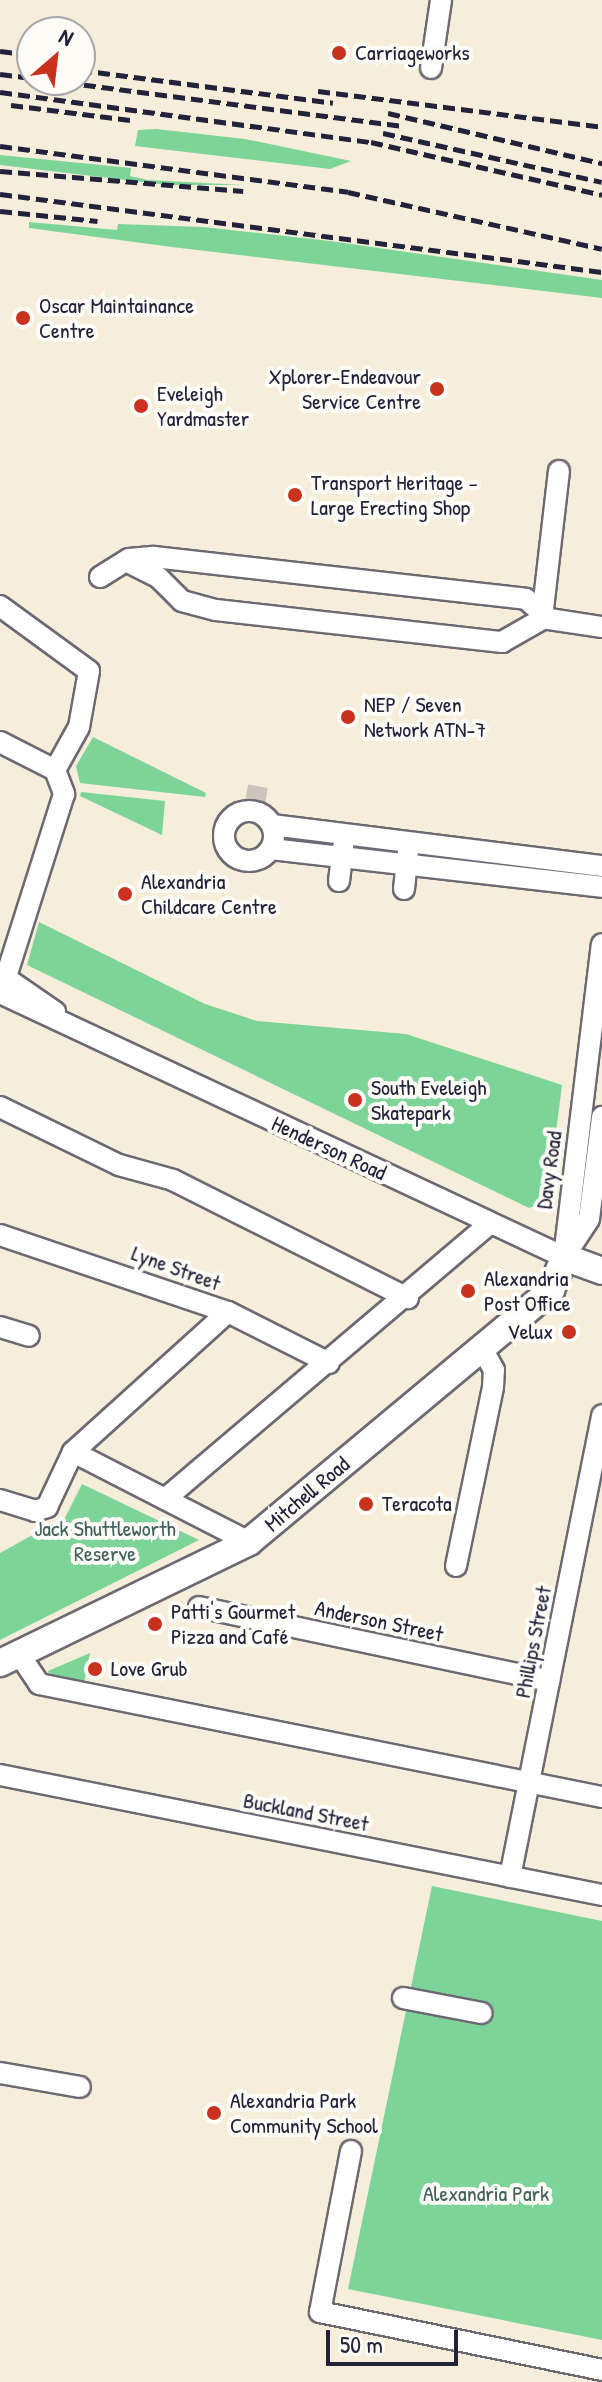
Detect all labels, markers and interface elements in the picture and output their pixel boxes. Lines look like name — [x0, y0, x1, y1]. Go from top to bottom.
north arrow — [16, 16, 96, 96]
text: N — [54, 21, 79, 53]
place label: Carriageworks — [355, 40, 470, 66]
marker: Carriageworks — [330, 44, 348, 62]
place label: Oscar Maintainance Centre — [39, 292, 194, 344]
marker: Oscar Maintainance Centre — [14, 309, 32, 327]
place label: Xplorer-Endeavour Service Centre — [268, 363, 421, 414]
place label: Eveleigh Yardmaster — [157, 380, 249, 432]
marker: Xplorer-Endeavour Service Centre — [428, 380, 446, 398]
marker: Eveleigh Yardmaster — [132, 397, 150, 415]
place label: Transport Heritage – Large Erecting Shop — [311, 469, 478, 520]
marker: Transport Heritage – Large Erecting Shop — [286, 486, 304, 504]
place label: NEP / Seven Network ATN-7 — [364, 691, 486, 742]
marker: NEP / Seven Network ATN-7 — [339, 708, 357, 726]
place label: Alexandria Childcare Centre — [141, 868, 277, 920]
marker: Alexandria Childcare Centre — [116, 885, 134, 903]
place label: South Eveleigh Skatepark — [371, 1074, 486, 1126]
marker: South Eveleigh Skatepark — [346, 1091, 364, 1109]
street label: Henderson Road — [268, 1110, 390, 1186]
street label: Davy Road — [530, 1129, 568, 1211]
street label: Lyne Street — [128, 1240, 224, 1296]
place label: Alexandria Post Office — [484, 1265, 571, 1316]
marker: Alexandria Post Office — [459, 1282, 477, 1300]
place label: Velux — [507, 1319, 553, 1345]
marker: Velux — [560, 1323, 578, 1341]
street label: Mitchell Road — [259, 1451, 355, 1537]
place label: Teracota — [382, 1491, 452, 1517]
marker: Teracota — [357, 1495, 375, 1513]
park label: Jack Shuttleworth Reserve — [34, 1515, 176, 1566]
street label: Phillips Street — [509, 1584, 557, 1700]
street label: Anderson Street — [313, 1595, 445, 1647]
place label: Patti's Gourmet Pizza and Café — [171, 1598, 295, 1650]
marker: Patti's Gourmet Pizza and Café — [146, 1615, 164, 1633]
place label: Love Grub — [111, 1656, 188, 1682]
marker: Love Grub — [86, 1660, 104, 1678]
street label: Buckland Street — [241, 1787, 371, 1837]
place label: Alexandria Park Community School — [230, 2087, 378, 2138]
marker: Alexandria Park Community School — [205, 2104, 223, 2122]
park label: Alexandria Park — [423, 2181, 549, 2207]
scale bar — [330, 2314, 462, 2364]
text: 50 m — [340, 2328, 383, 2360]

